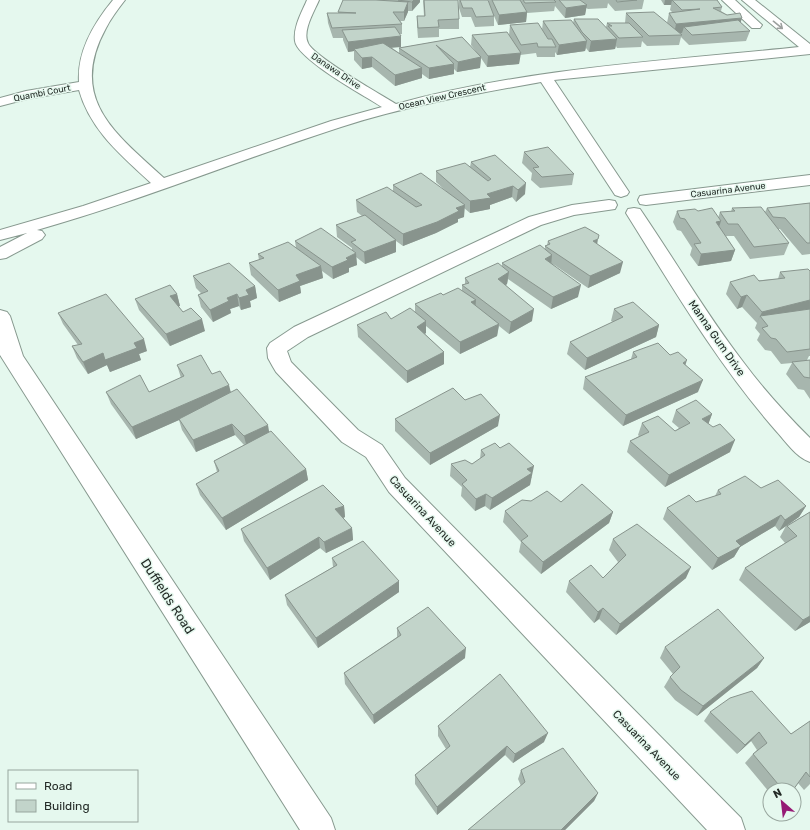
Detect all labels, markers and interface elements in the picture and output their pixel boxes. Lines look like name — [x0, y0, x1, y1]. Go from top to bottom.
one-way arrow — [773, 20, 784, 29]
street label: Danawa Drive — [309, 51, 363, 91]
street label: Quambi Court — [13, 82, 72, 103]
street label: Ocean View Crescent — [398, 82, 487, 112]
street label: Casuarina Avenue — [690, 180, 766, 200]
street label: Manna Gum Drive — [685, 298, 748, 379]
street label: Casuarina Avenue — [386, 473, 459, 549]
street label: Duffields Road — [138, 556, 197, 637]
street label: Casuarina Avenue — [610, 708, 683, 783]
legend — [8, 770, 138, 822]
text: Road — [44, 779, 72, 793]
north arrow — [762, 782, 802, 822]
text: N — [771, 786, 784, 801]
text: Building — [44, 799, 90, 813]

